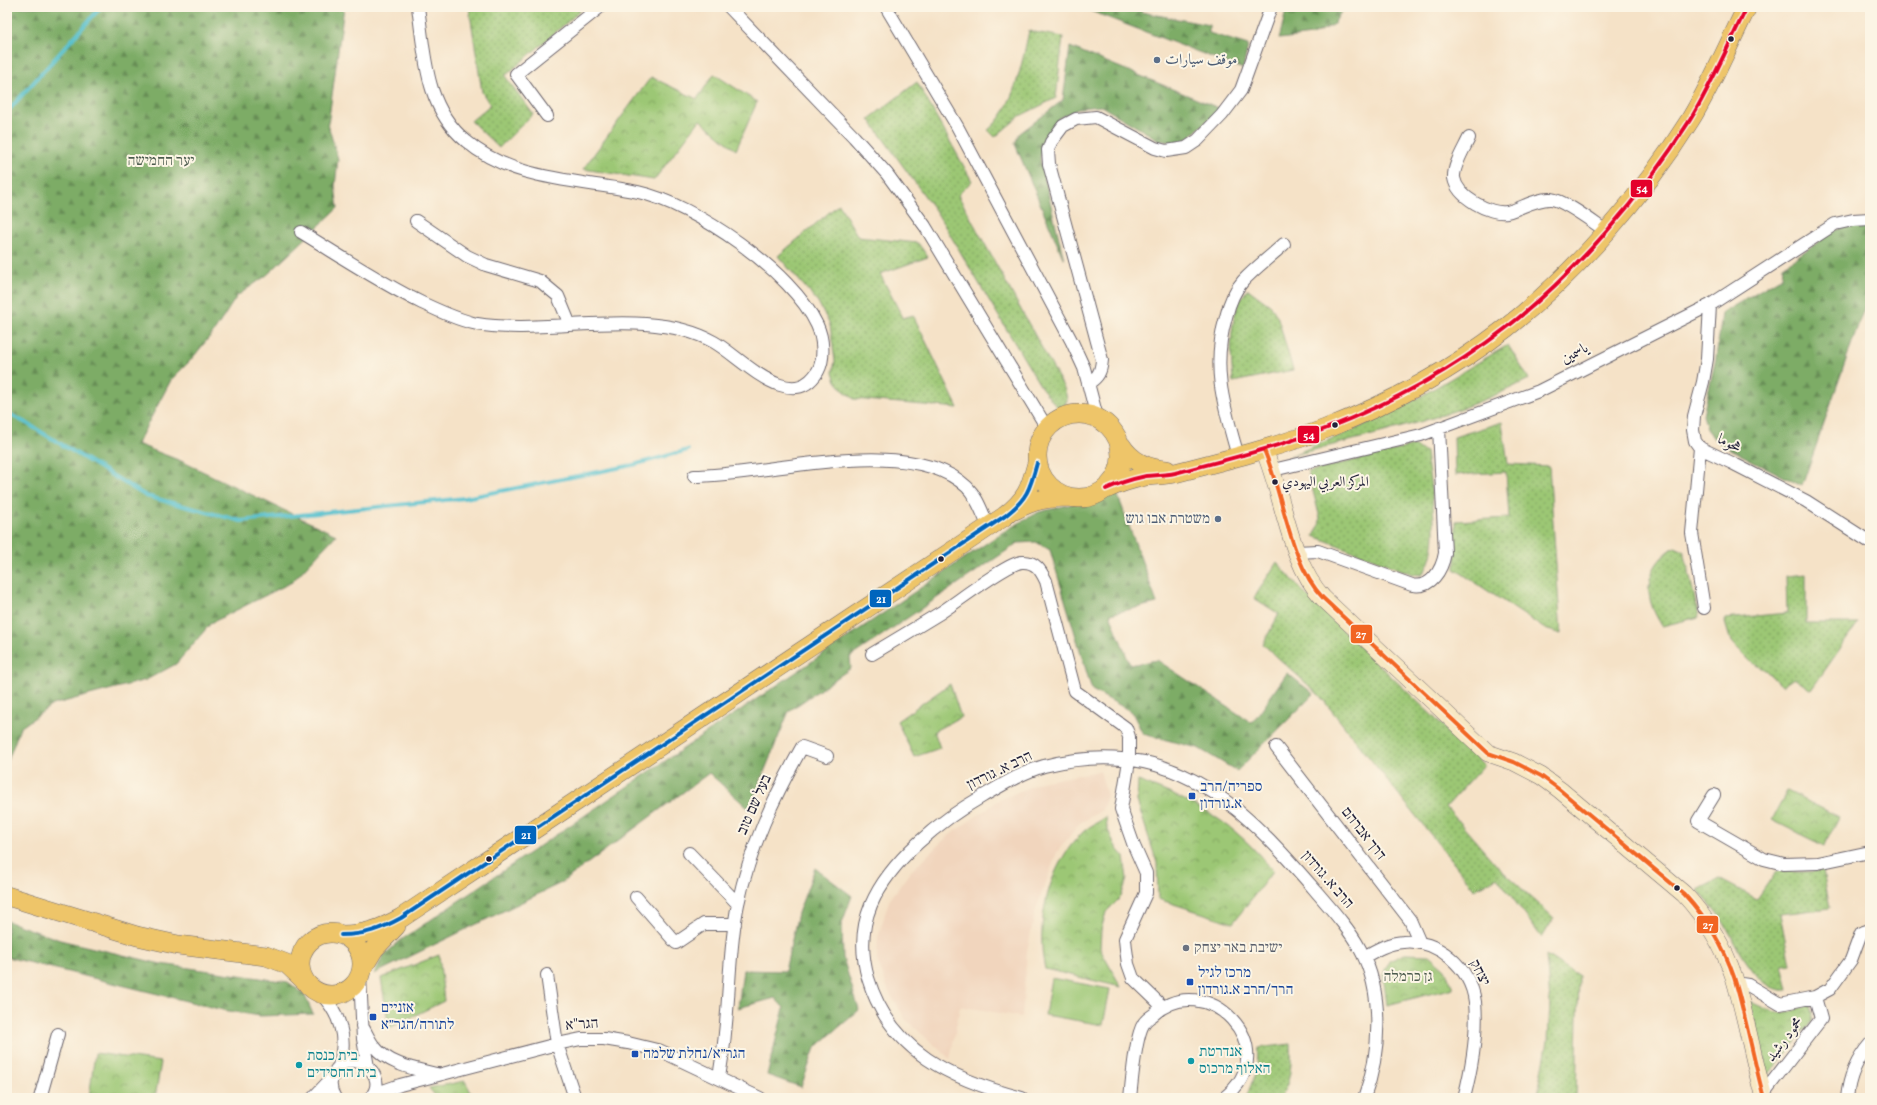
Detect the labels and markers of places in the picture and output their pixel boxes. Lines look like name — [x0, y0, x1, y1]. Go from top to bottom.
unlabelled marker — [1726, 34, 1736, 44]
place label: موقف سيارات — [1165, 50, 1237, 71]
marker: موقف سيارات — [1152, 55, 1162, 65]
unlabelled marker — [1330, 420, 1340, 430]
place label: المركز العربي اليهودي — [1282, 473, 1369, 493]
marker: المركز العربي اليهودي — [1270, 477, 1280, 487]
place label: משטרת אבו גוש — [1126, 509, 1210, 530]
marker: משטרת אבו גוש — [1213, 514, 1223, 524]
unlabelled marker — [936, 554, 946, 564]
place label: ספריה/הרב א.גורדון — [1200, 777, 1262, 815]
marker: ספריה/הרב א.גורדון — [1187, 791, 1197, 801]
unlabelled marker — [484, 854, 494, 864]
unlabelled marker — [1672, 883, 1682, 893]
place label: ישיבת באר יצחק — [1194, 938, 1282, 959]
marker: ישיבת באר יצחק — [1181, 943, 1191, 953]
place label: מרכז לגיל הרך/הרב א.גורדון — [1198, 963, 1293, 1001]
marker: מרכז לגיל הרך/הרב א.גורדון — [1185, 977, 1195, 987]
place label: אזניים לתורה/הגר״א — [381, 998, 454, 1036]
marker: אזניים לתורה/הגר״א — [368, 1012, 378, 1022]
place label: אנדרטת האלוף מרכוס — [1199, 1042, 1271, 1080]
place label: הגר״א/נחלת שלמה — [643, 1044, 746, 1065]
place label: בית כנסת בית החסידים — [307, 1046, 376, 1084]
marker: הגר״א/נחלת שלמה — [630, 1049, 640, 1059]
marker: אנדרטת האלוף מרכוס — [1186, 1056, 1196, 1066]
marker: בית כנסת בית החסידים — [294, 1060, 304, 1070]

